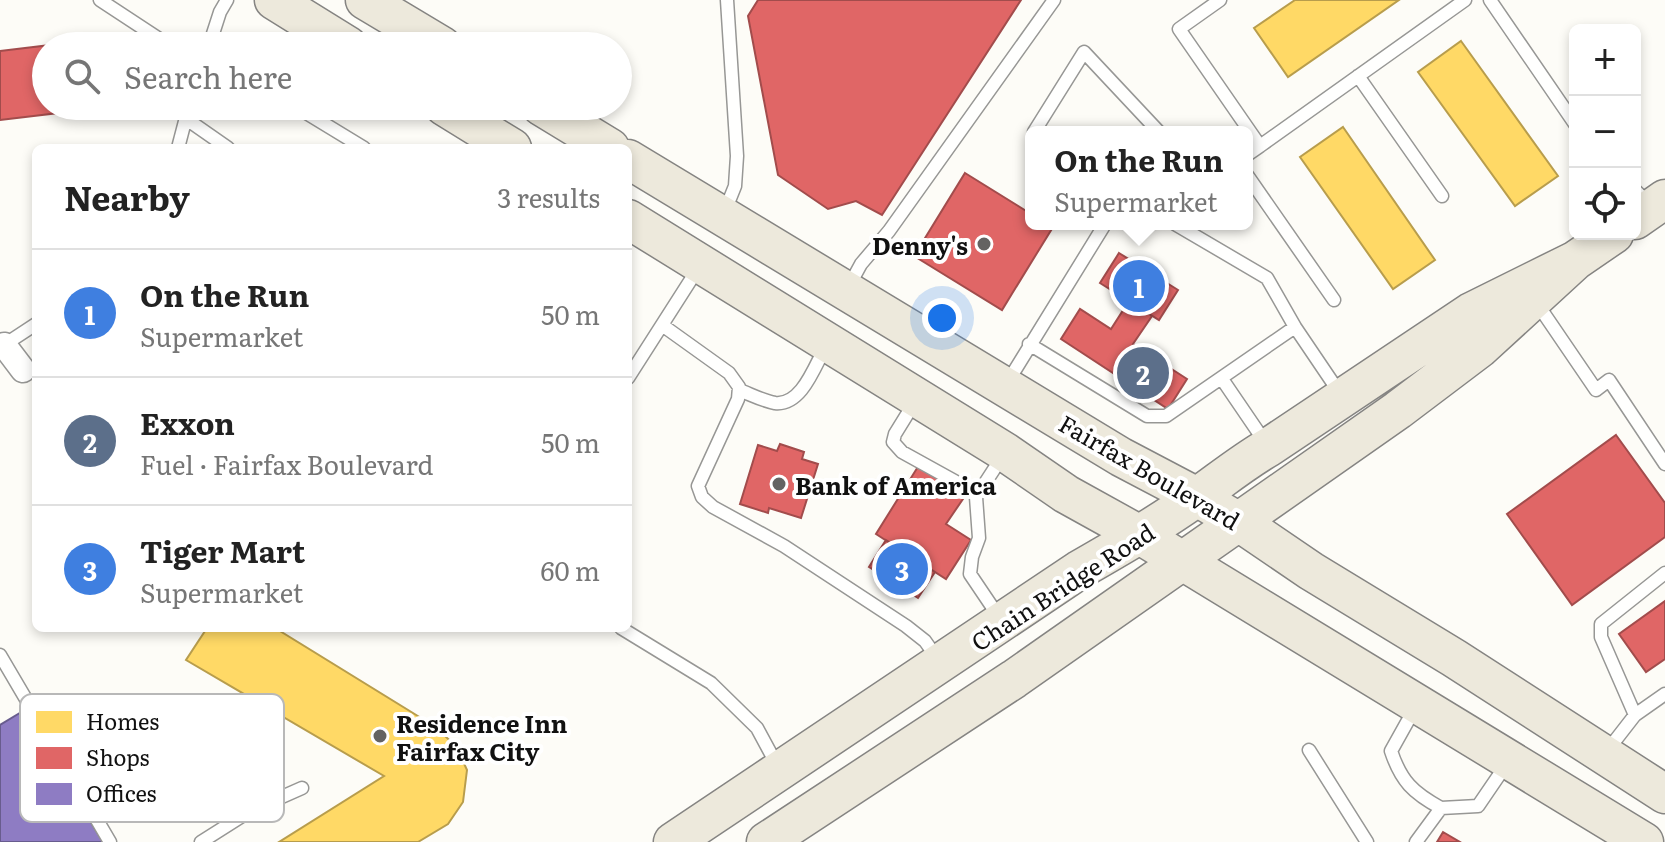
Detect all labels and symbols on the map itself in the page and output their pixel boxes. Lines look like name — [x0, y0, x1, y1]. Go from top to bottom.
place label: Denny's — [872, 227, 968, 262]
marker: Denny's — [975, 235, 993, 253]
pin: 1 — [1113, 256, 1165, 316]
your location — [922, 298, 962, 338]
pin: 2 — [1117, 343, 1169, 403]
street label: Fairfax Boulevard — [1053, 405, 1247, 537]
place label: Bank of America — [795, 467, 996, 502]
marker: Bank of America — [770, 475, 788, 493]
street label: Chain Bridge Road — [963, 513, 1161, 658]
pin: 3 — [876, 539, 928, 599]
legend — [20, 694, 284, 822]
text: Homes — [86, 704, 159, 737]
place label: Residence Inn Fairfax City — [396, 705, 568, 768]
marker: Residence Inn Fairfax City — [371, 727, 389, 745]
text: Shops — [86, 740, 150, 773]
text: Offices — [86, 776, 157, 809]

